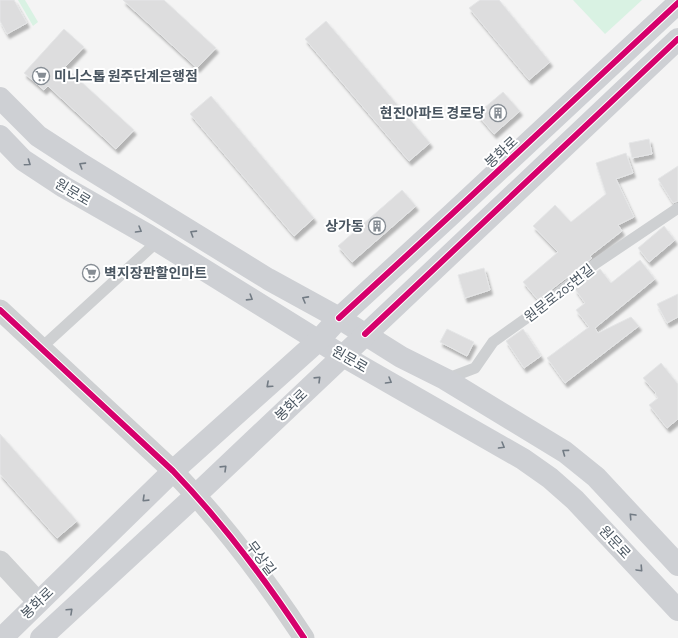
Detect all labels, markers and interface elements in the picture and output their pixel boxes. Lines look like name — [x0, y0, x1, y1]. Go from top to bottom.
supermarket icon: 미니스톱 원주단계은행점 — [31, 66, 51, 86]
place label: 미니스톱 원주단계은행점 — [54, 69, 198, 84]
building icon: 현진아파트 경로당 — [488, 103, 508, 123]
place label: 현진아파트 경로당 — [380, 105, 485, 121]
street label: 봉화로 — [482, 134, 521, 171]
one-way arrow — [24, 158, 31, 166]
one-way arrow — [79, 162, 86, 169]
street label: 원문로 — [52, 176, 93, 209]
building icon: 상가동 — [367, 216, 387, 236]
place label: 상가동 — [325, 219, 364, 234]
one-way arrow — [135, 225, 142, 232]
one-way arrow — [190, 230, 197, 237]
street label: 원문로205번길 — [522, 262, 597, 325]
supermarket icon: 벽지장판할인마트 — [81, 263, 101, 283]
place label: 벽지장판할인마트 — [104, 265, 207, 281]
one-way arrow — [246, 294, 253, 301]
one-way arrow — [302, 297, 309, 304]
street label: 원문로 — [329, 343, 370, 376]
one-way arrow — [313, 376, 321, 383]
one-way arrow — [385, 377, 392, 384]
one-way arrow — [266, 380, 274, 388]
street label: 봉화로 — [272, 386, 311, 424]
one-way arrow — [498, 442, 505, 449]
one-way arrow — [563, 450, 570, 457]
one-way arrow — [219, 465, 227, 473]
one-way arrow — [142, 494, 150, 501]
one-way arrow — [630, 514, 637, 521]
street label: 원문로 — [596, 523, 633, 562]
street label: 무상길 — [243, 538, 278, 578]
one-way arrow — [635, 564, 643, 572]
street label: 봉화로 — [18, 584, 57, 622]
one-way arrow — [65, 608, 73, 616]

